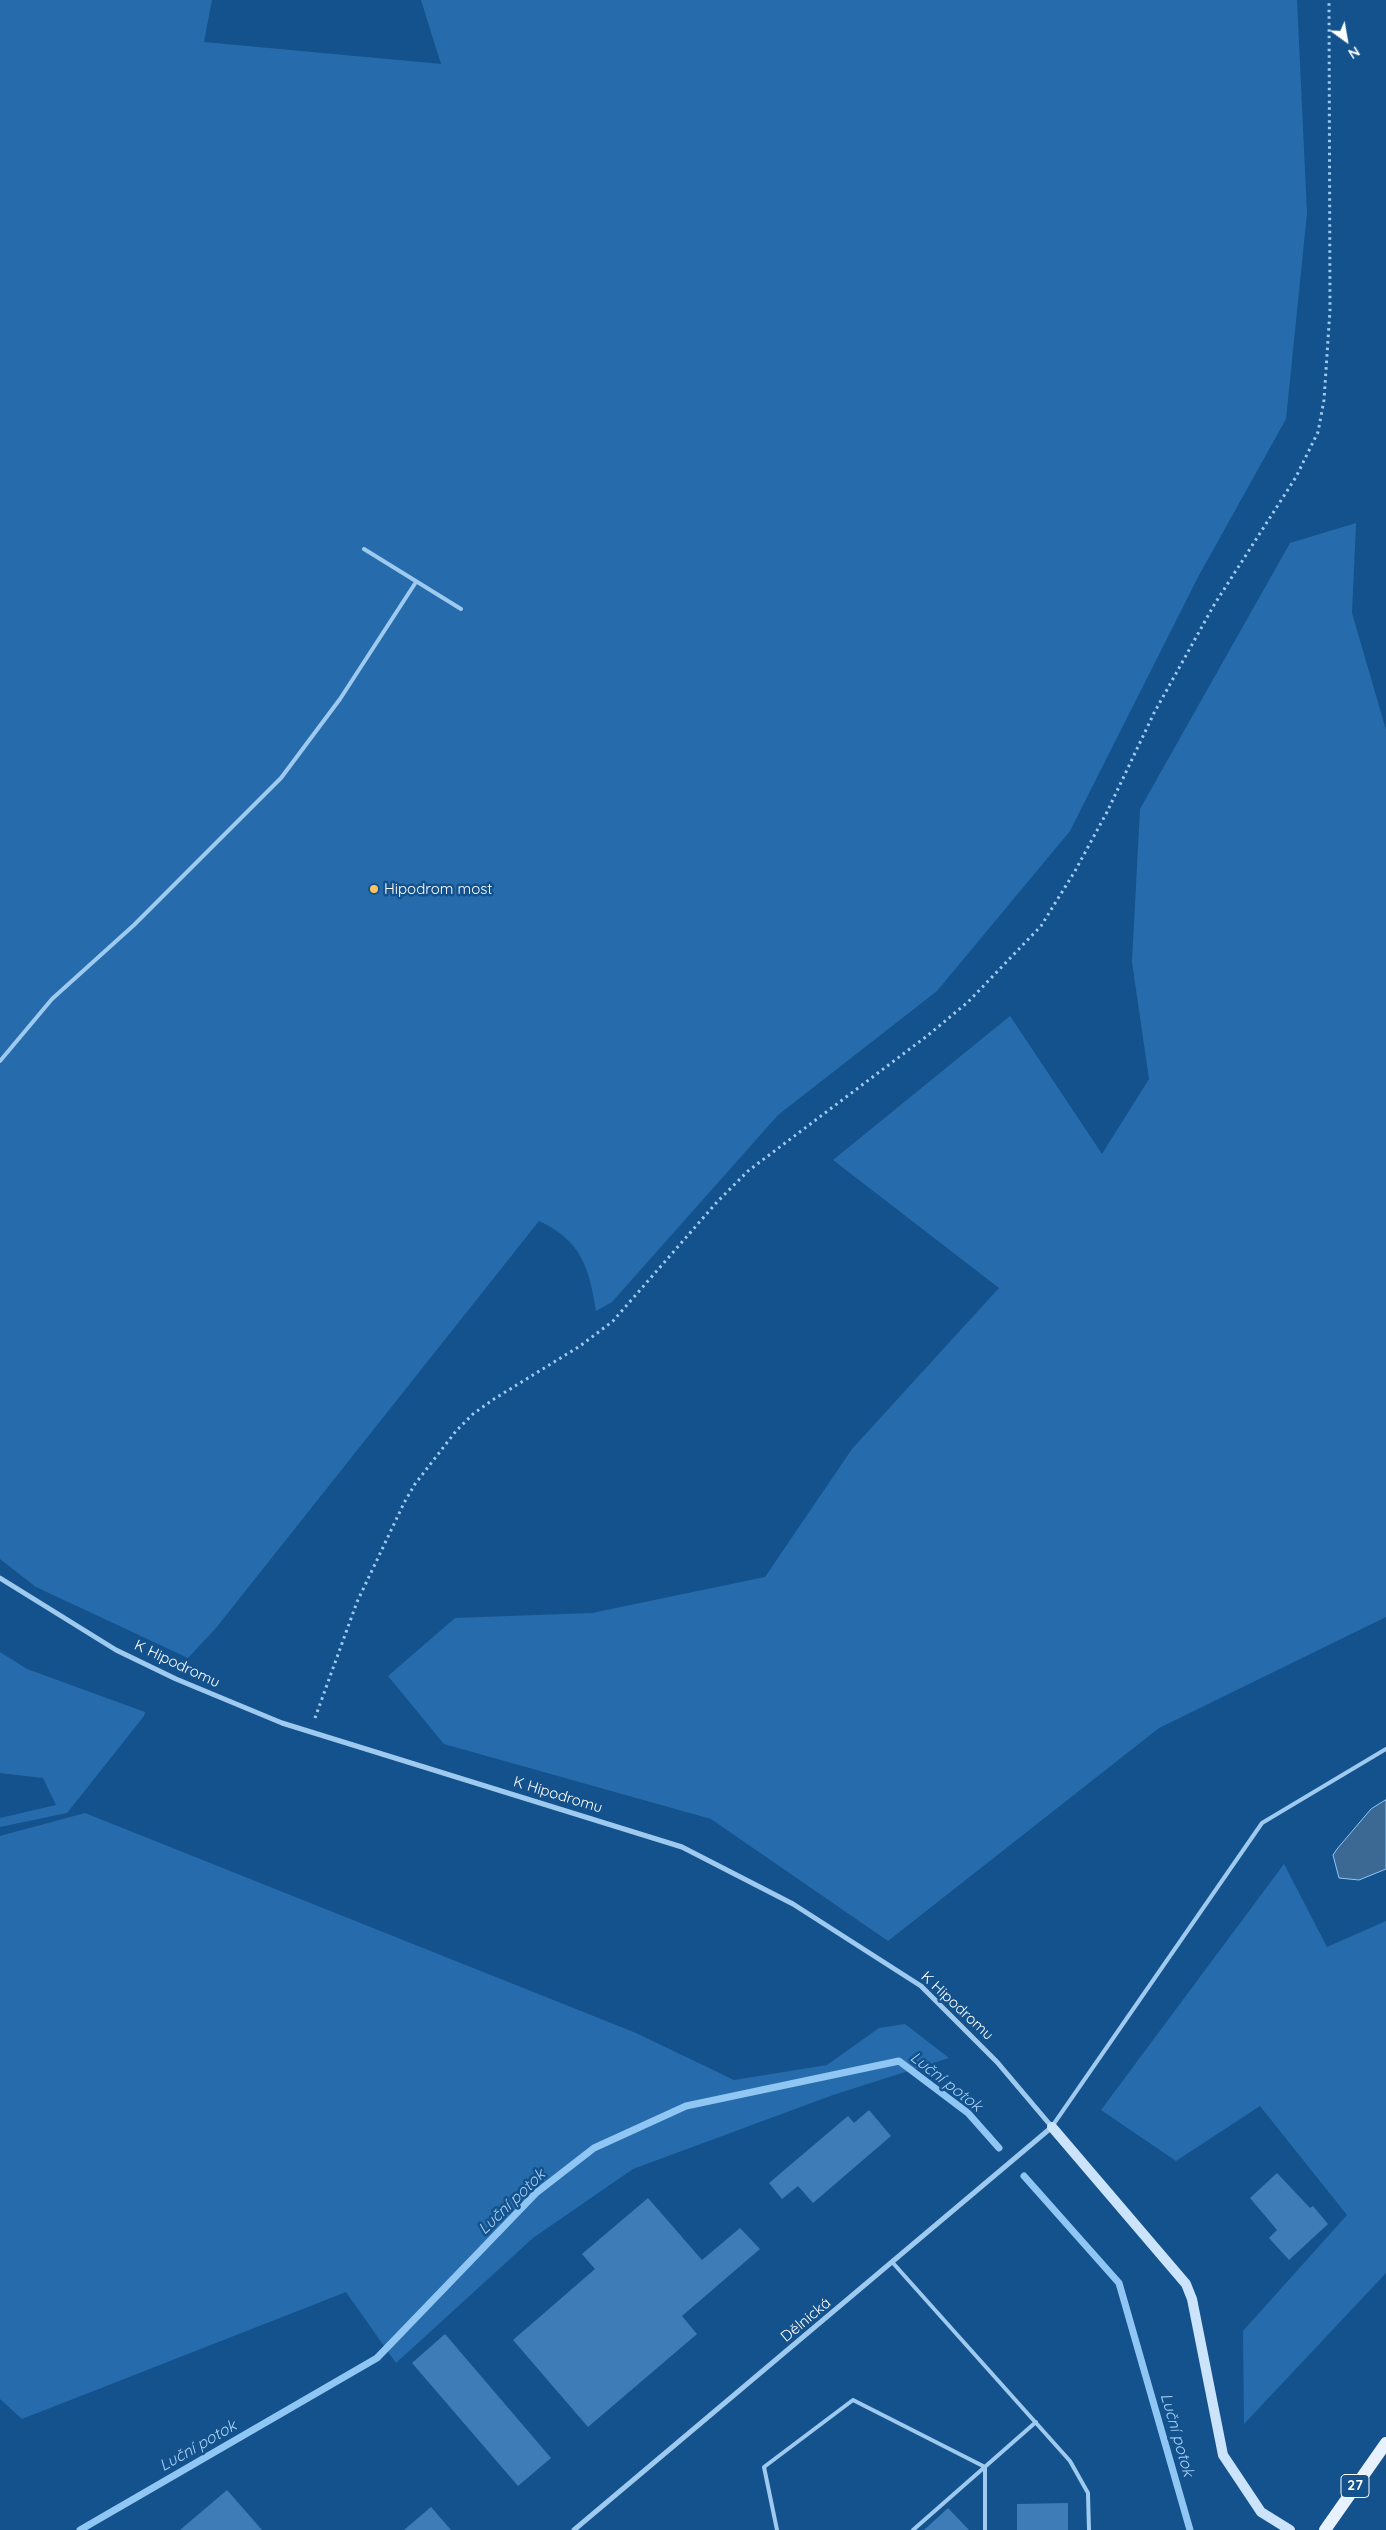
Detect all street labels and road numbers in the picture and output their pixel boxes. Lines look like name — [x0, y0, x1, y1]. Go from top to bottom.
street label: K Hipodromu — [131, 1636, 223, 1692]
street label: K Hipodromu — [511, 1773, 605, 1817]
street label: K Hipodromu — [917, 1968, 997, 2044]
street label: Dělnická — [777, 2294, 835, 2346]
road number: 27 — [1341, 2474, 1369, 2498]

